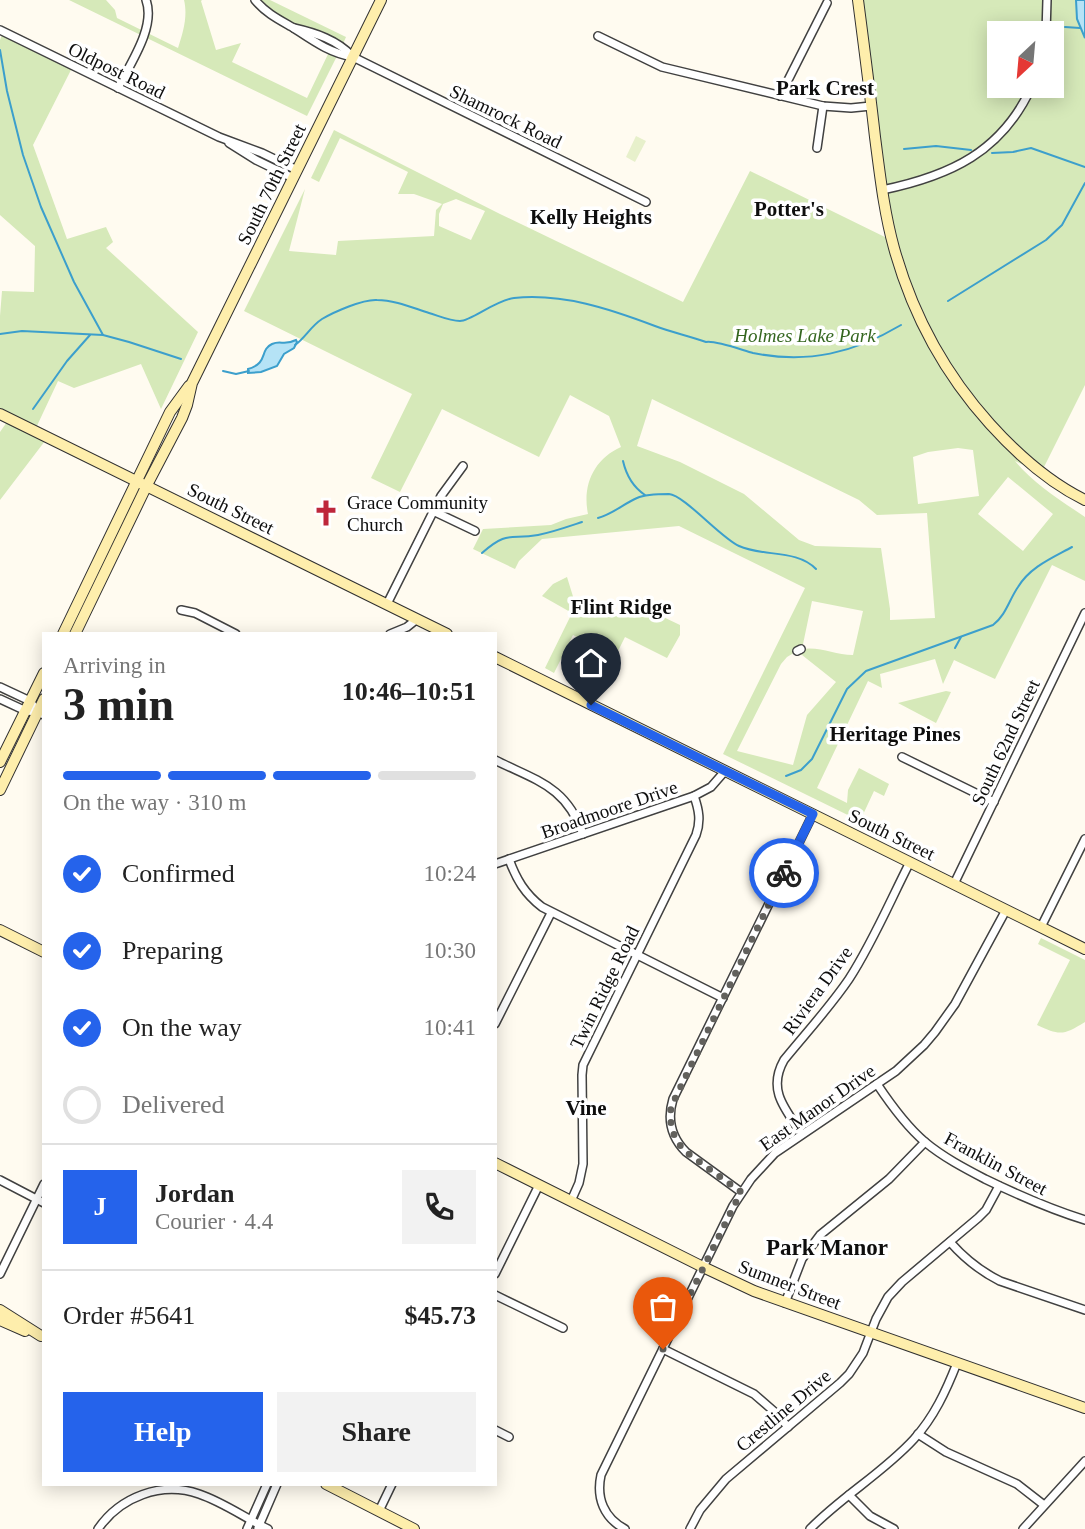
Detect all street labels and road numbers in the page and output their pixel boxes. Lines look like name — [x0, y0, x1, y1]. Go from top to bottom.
street label: Oldpost Road — [65, 38, 169, 103]
street label: Shamrock Road — [446, 80, 566, 153]
street label: South 70th Street — [233, 120, 310, 248]
street label: South Street — [184, 479, 278, 539]
street label: South 62nd Street — [967, 675, 1044, 808]
street label: Broadmoore Drive — [538, 776, 680, 843]
street label: South Street — [845, 805, 939, 865]
street label: Twin Ridge Road — [566, 922, 643, 1052]
street label: Riviera Drive — [778, 942, 856, 1039]
street label: East Manor Drive — [756, 1060, 879, 1155]
street label: Franklin Street — [941, 1128, 1051, 1200]
street label: Sumner Street — [736, 1255, 845, 1314]
street label: Crestline Drive — [732, 1365, 835, 1456]

